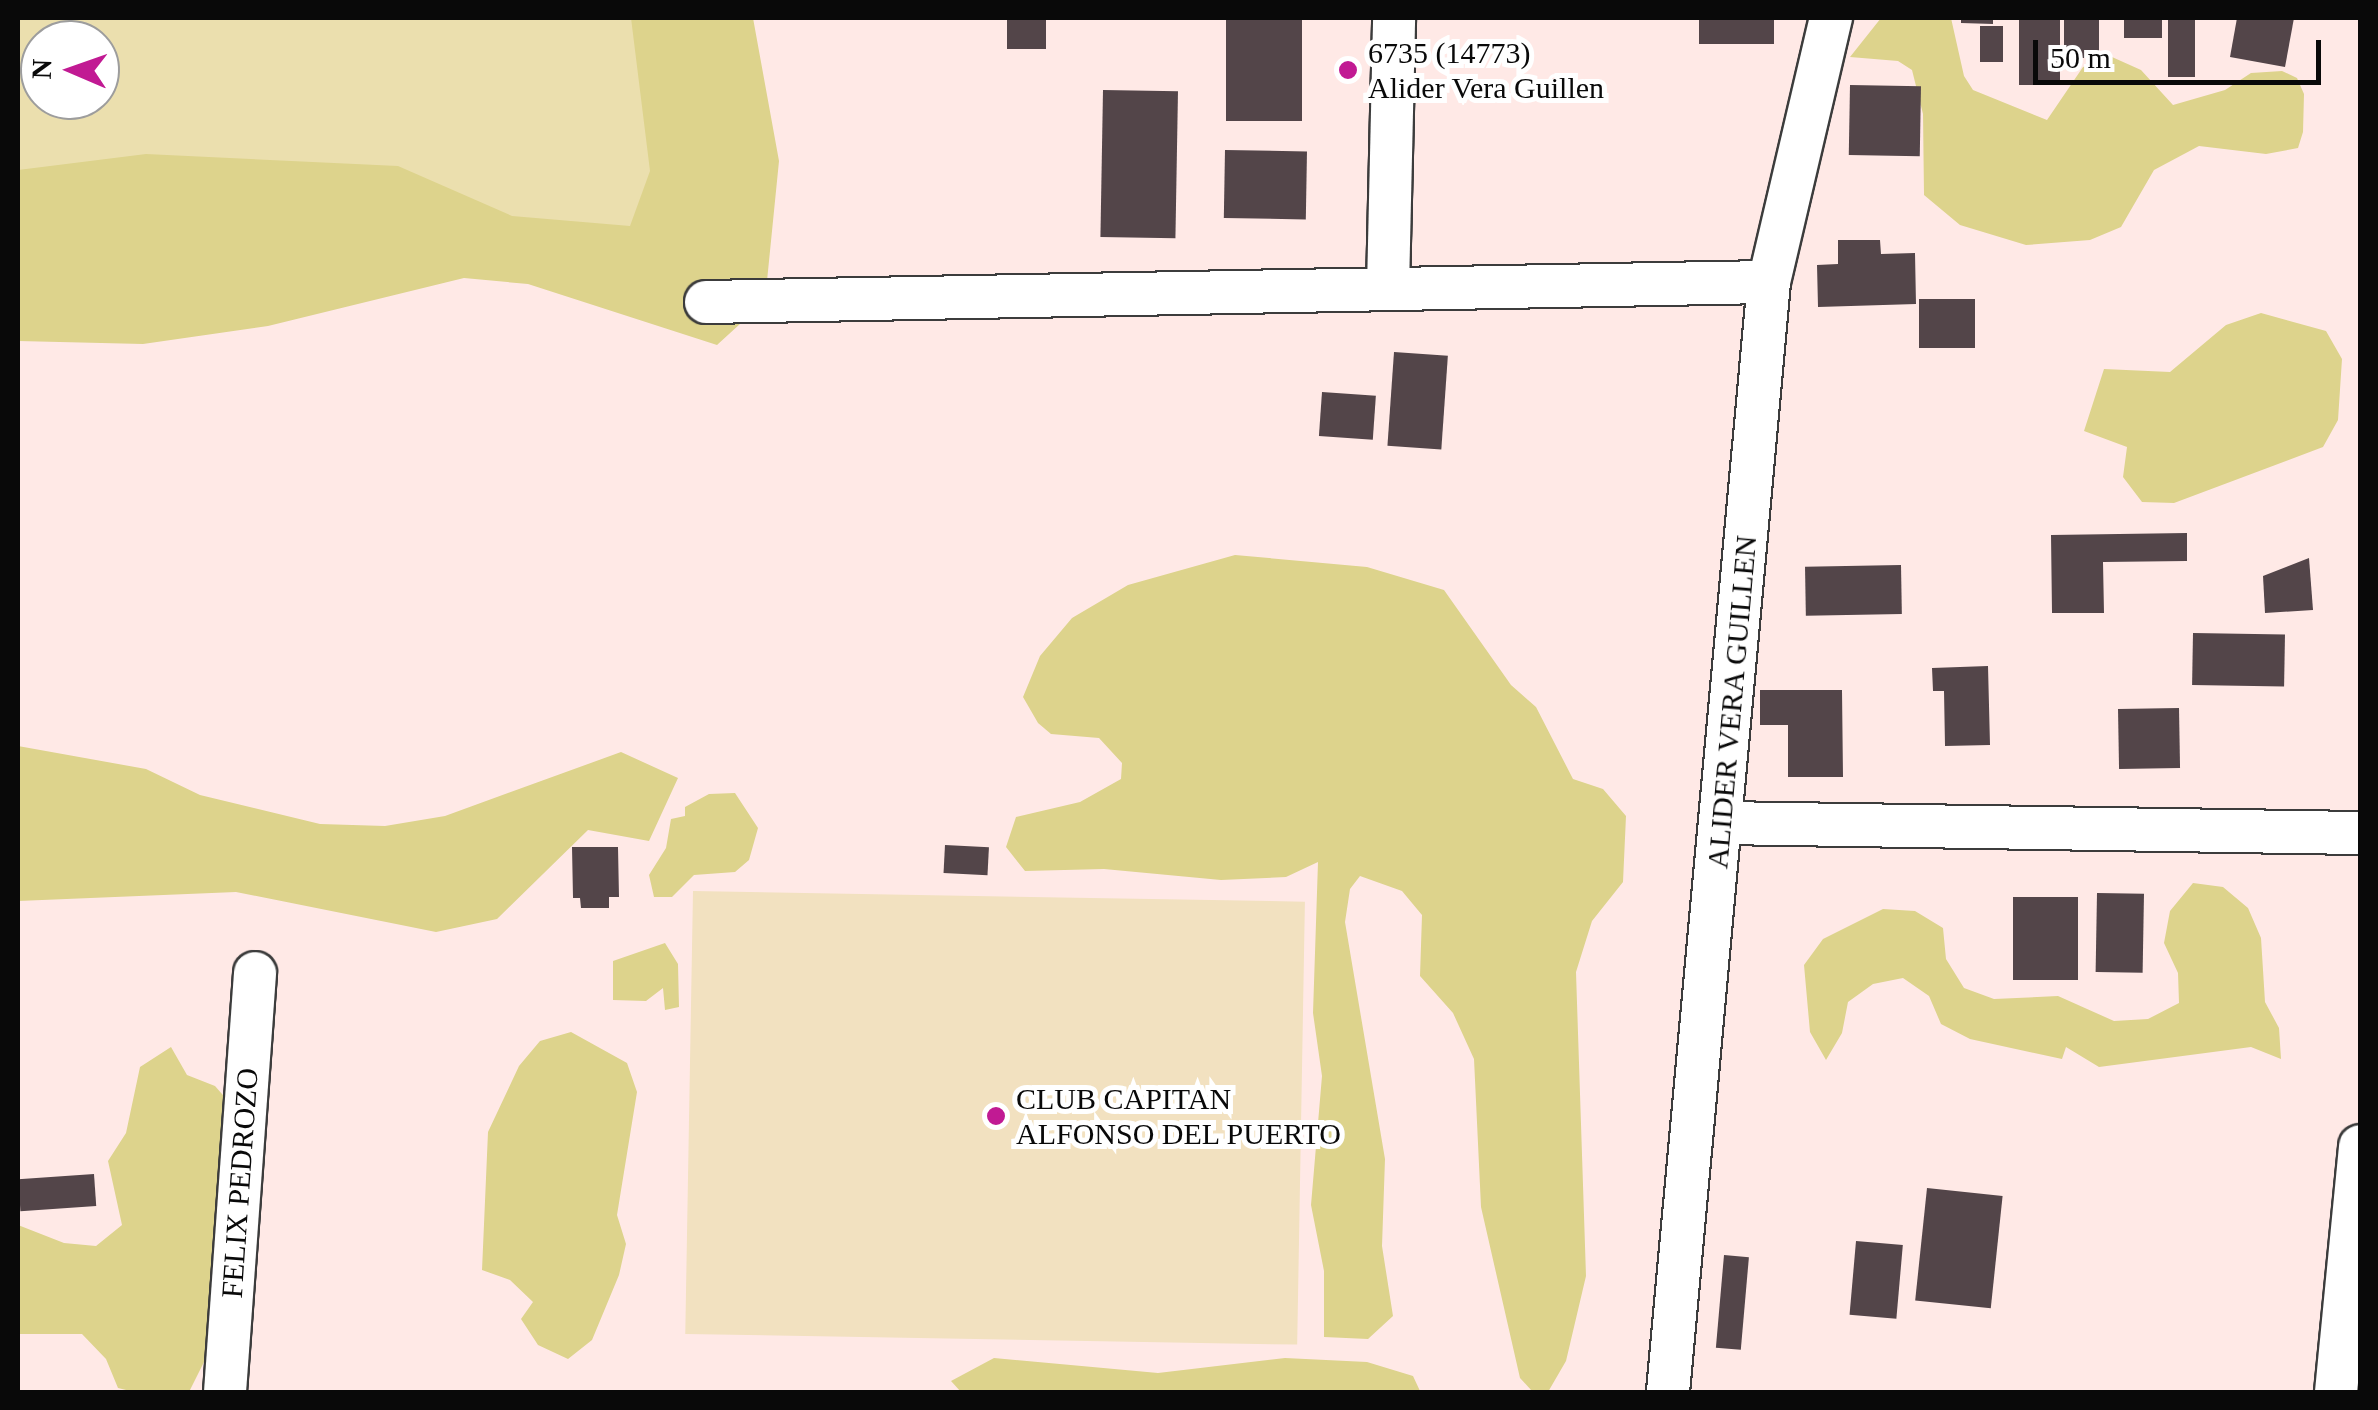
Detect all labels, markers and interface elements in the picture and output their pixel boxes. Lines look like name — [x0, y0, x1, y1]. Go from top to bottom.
north arrow — [20, 20, 120, 120]
scale bar — [2038, 20, 2326, 82]
place label: 6735 (14773) Alider Vera Guillen — [1368, 35, 1605, 106]
text: 50 m — [2050, 41, 2111, 74]
text: N — [26, 58, 57, 80]
marker: 6735 (14773) Alider Vera Guillen — [1337, 59, 1359, 81]
street label: ALIDER VERA GUILLEN — [1699, 533, 1765, 871]
street label: FELIX PEDROZO — [214, 1067, 266, 1299]
place label: CLUB CAPITAN ALFONSO DEL PUERTO — [1016, 1081, 1342, 1152]
marker: CLUB CAPITAN ALFONSO DEL PUERTO — [985, 1105, 1007, 1127]

